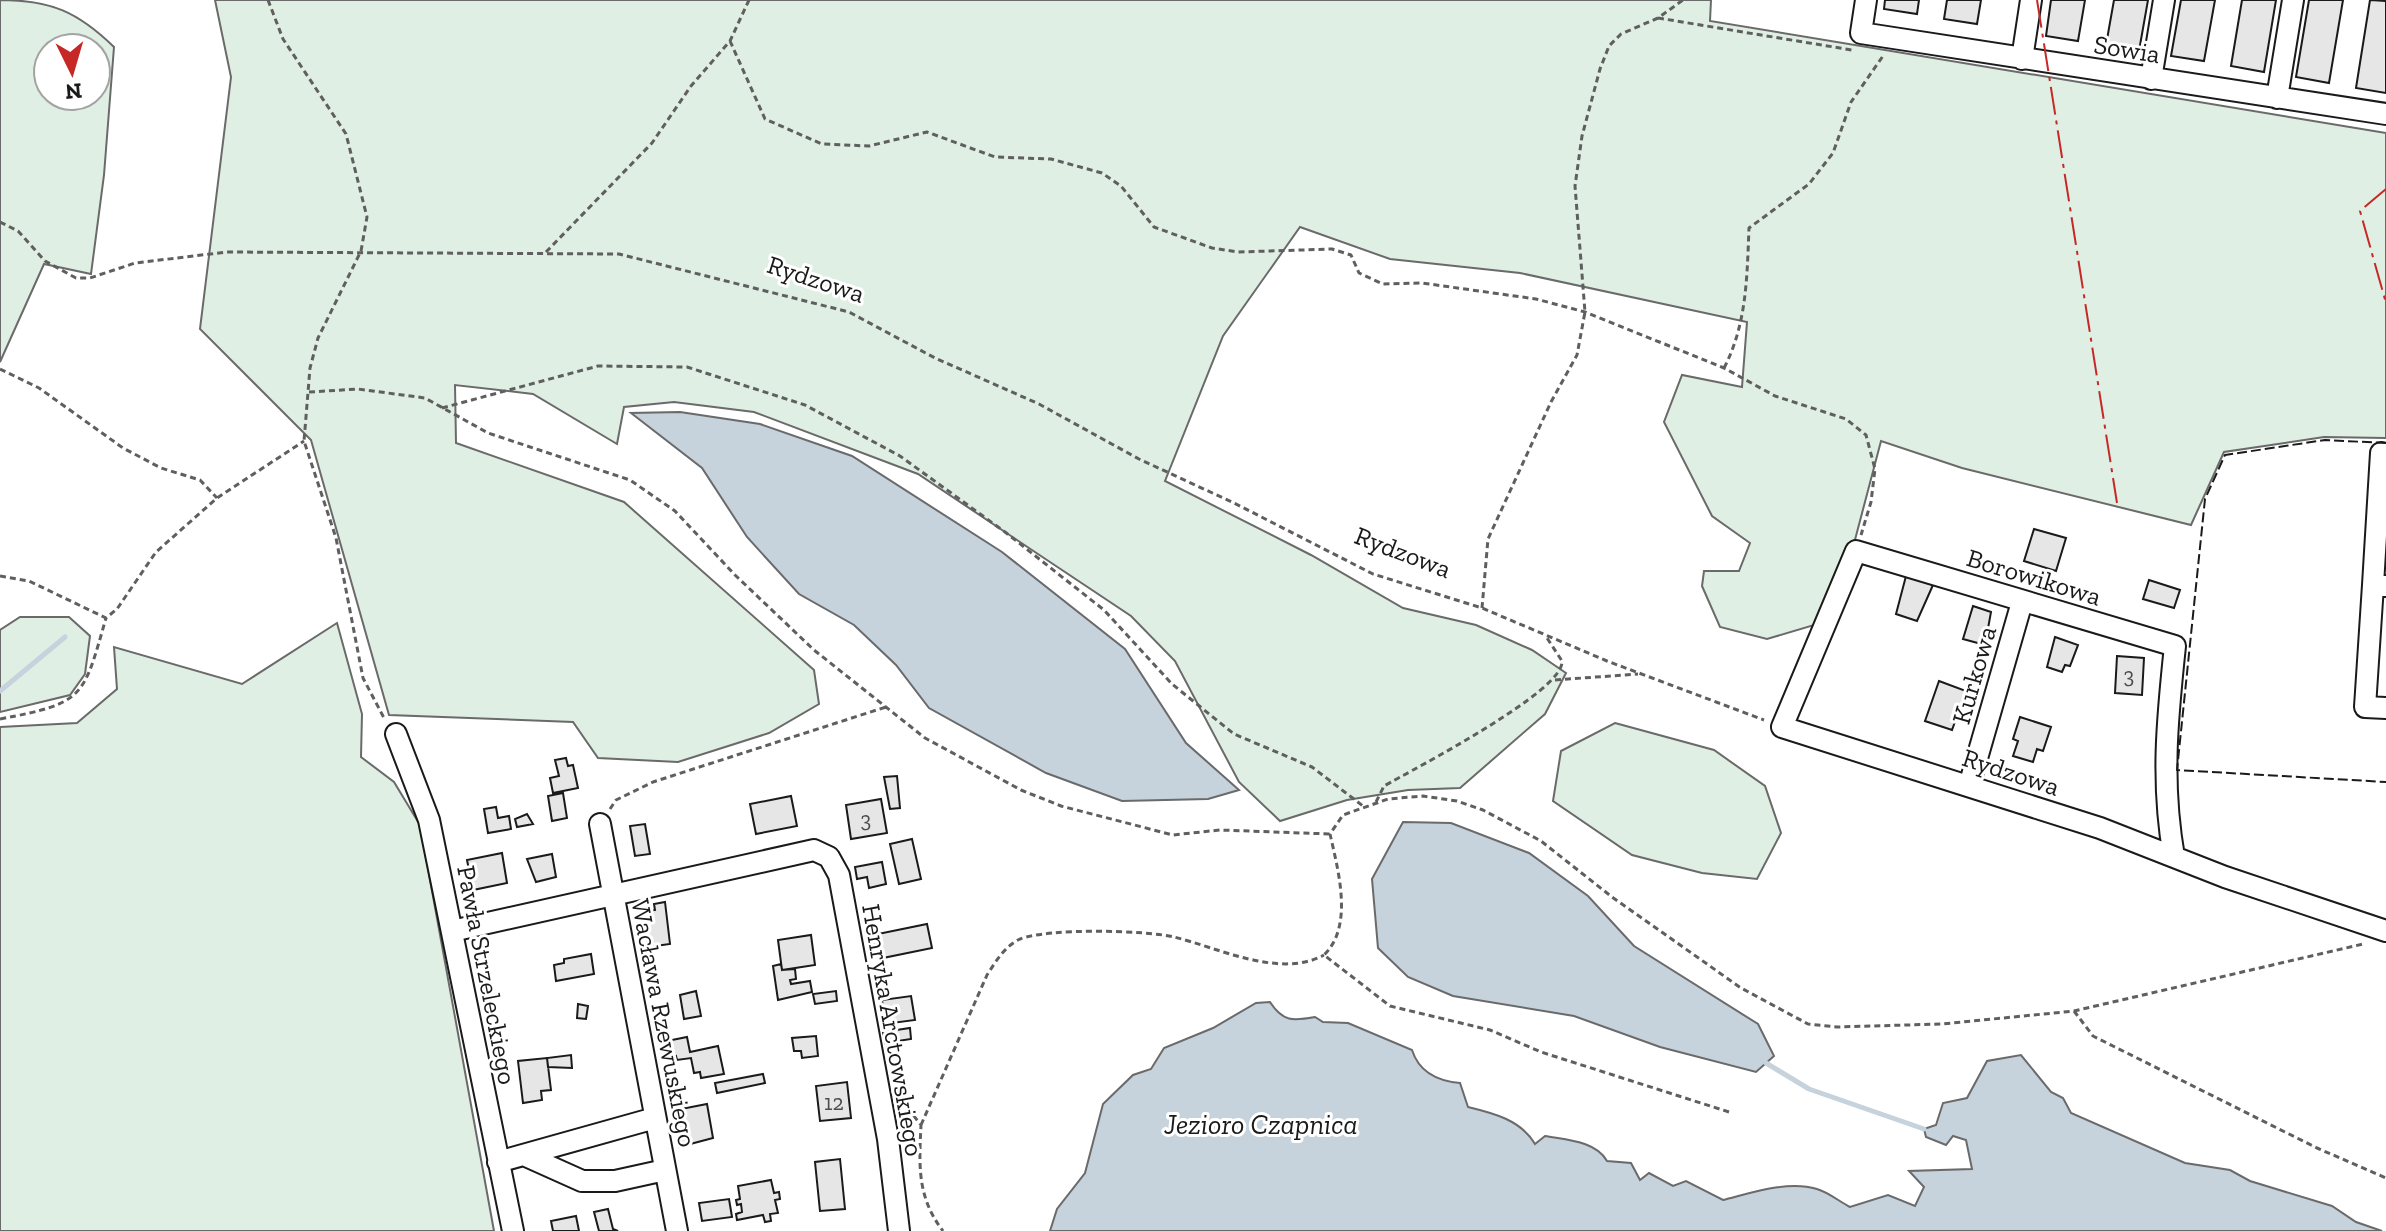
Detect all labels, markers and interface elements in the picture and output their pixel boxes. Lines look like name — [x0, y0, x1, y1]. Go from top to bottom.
street label: Sowia — [2092, 28, 2163, 70]
north arrow — [32, 32, 112, 112]
text: N — [64, 77, 83, 106]
street label: Rydzowa — [763, 248, 869, 310]
street label: Rydzowa — [1350, 519, 1456, 585]
street label: Borowikowa — [1963, 541, 2105, 613]
street label: Kurkowa — [1945, 622, 2003, 728]
house number: 3 — [2124, 662, 2134, 689]
street label: Rydzowa — [1958, 741, 2064, 803]
house number: 3 — [861, 806, 871, 833]
street label: Pawła Strzeleckiego — [450, 863, 524, 1087]
street label: Wacława Rzewuskiego — [624, 896, 704, 1150]
street label: Henryka Arctowskiego — [855, 901, 931, 1159]
house number: 12 — [824, 1089, 844, 1116]
water label: Jezioro Czapnica — [1163, 1108, 1358, 1141]

